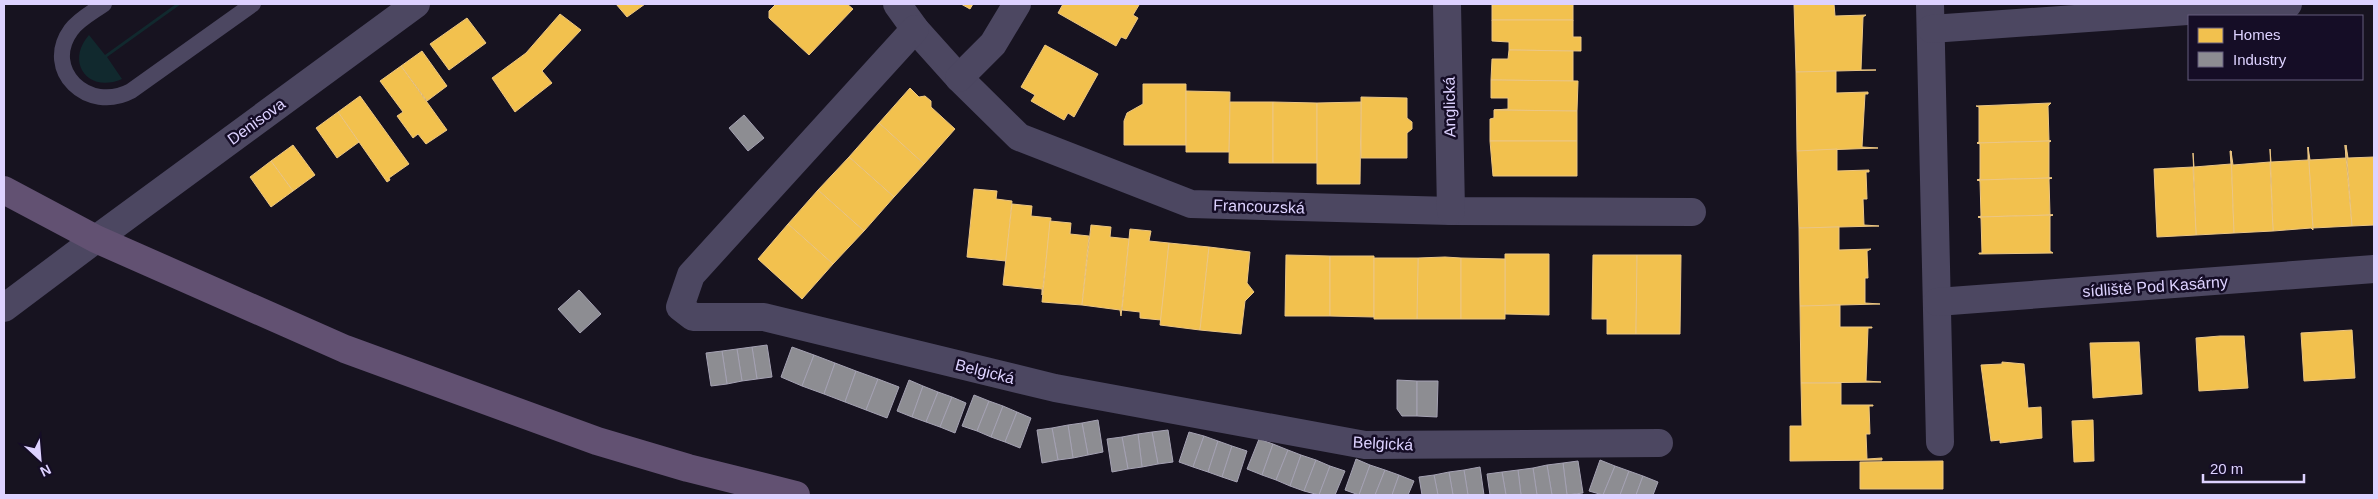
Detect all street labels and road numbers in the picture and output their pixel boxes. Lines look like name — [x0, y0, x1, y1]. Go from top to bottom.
street label: Anglická — [1440, 77, 1459, 137]
street label: Denisova — [224, 95, 288, 148]
street label: Francouzská — [1213, 196, 1305, 217]
street label: sídliště Pod Kasárny — [2082, 273, 2228, 300]
street label: Belgická — [953, 356, 1016, 387]
street label: Belgická — [1352, 433, 1414, 454]

